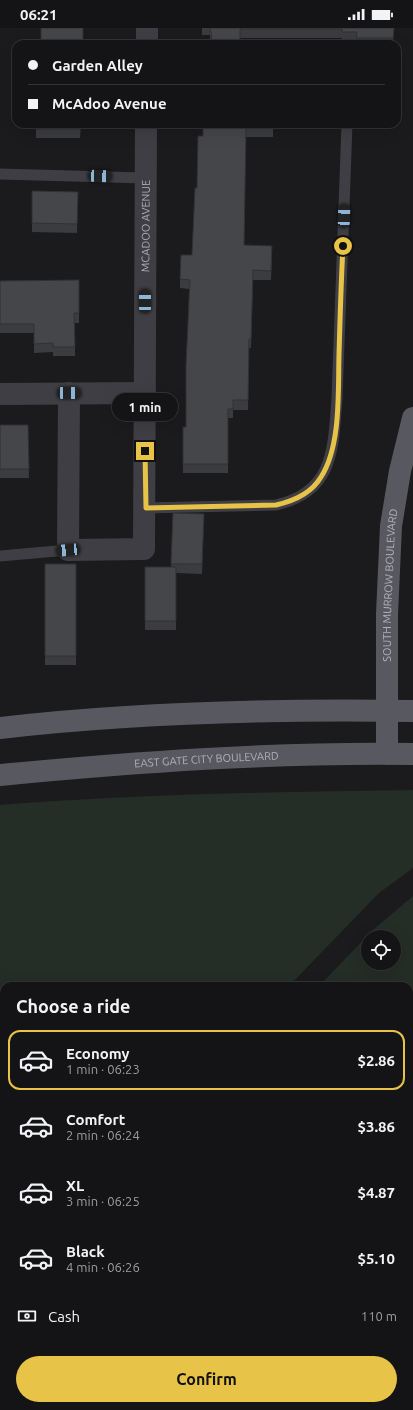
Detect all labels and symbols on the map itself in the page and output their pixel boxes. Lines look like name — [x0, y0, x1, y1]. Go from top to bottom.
car — [88, 170, 112, 182]
street label: MCADOO AVENUE — [139, 180, 152, 272]
car — [338, 204, 350, 228]
route start — [334, 237, 352, 255]
car — [139, 289, 151, 313]
car — [57, 387, 81, 399]
callout: 1 min — [112, 393, 178, 421]
route end — [136, 442, 154, 460]
street label: SOUTH MURROW BOULEVARD — [381, 507, 400, 662]
car — [56, 543, 80, 557]
street label: EAST GATE CITY BOULEVARD — [134, 750, 279, 770]

